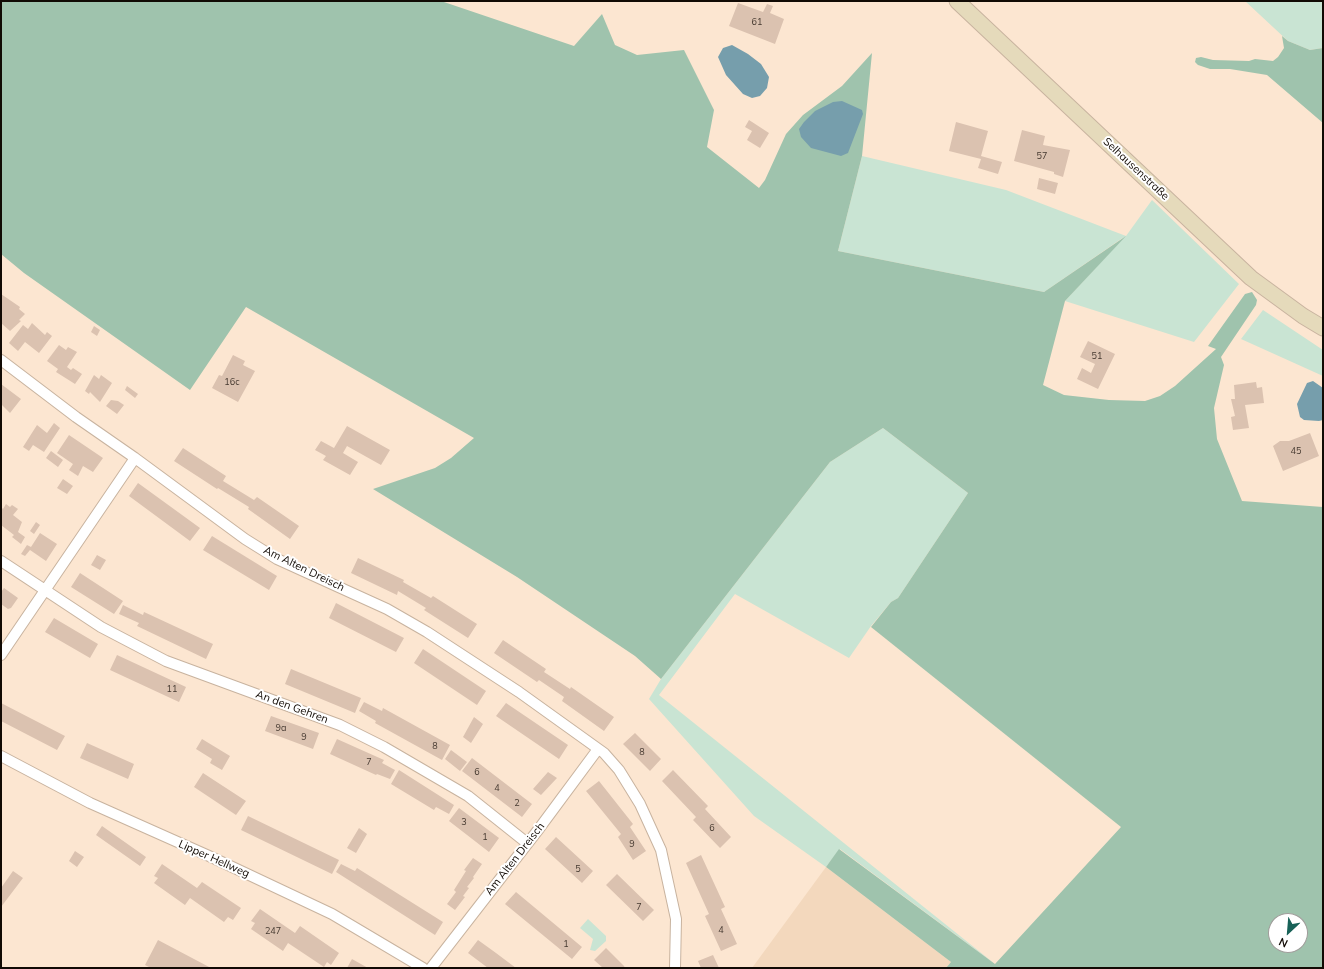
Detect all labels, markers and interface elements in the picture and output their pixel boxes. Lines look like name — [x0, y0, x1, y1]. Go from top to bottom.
house number: 61 — [752, 17, 762, 27]
street label: Selhausenstraße — [1100, 135, 1172, 203]
house number: 57 — [1037, 151, 1047, 161]
house number: 51 — [1092, 351, 1102, 361]
house number: 16c — [224, 377, 240, 387]
house number: 45 — [1291, 446, 1301, 456]
street label: Am Alten Dreisch — [261, 544, 347, 594]
house number: 11 — [167, 684, 177, 694]
street label: An den Gehren — [254, 688, 330, 726]
house number: 9a — [276, 723, 286, 733]
house number: 9 — [301, 732, 307, 742]
house number: 8 — [432, 741, 438, 751]
house number: 8 — [639, 747, 645, 757]
house number: 7 — [366, 757, 372, 767]
house number: 6 — [474, 767, 480, 777]
house number: 4 — [494, 783, 500, 793]
house number: 2 — [514, 798, 520, 808]
house number: 3 — [461, 817, 467, 827]
street label: Am Alten Dreisch — [483, 820, 547, 898]
house number: 6 — [709, 823, 715, 833]
house number: 1 — [482, 832, 488, 842]
street label: Lipper Hellweg — [176, 837, 252, 881]
house number: 9 — [629, 839, 635, 849]
house number: 5 — [575, 864, 581, 874]
house number: 7 — [636, 902, 642, 912]
north arrow — [1268, 913, 1308, 953]
house number: 4 — [718, 925, 724, 935]
house number: 247 — [265, 926, 281, 936]
text: N — [1276, 935, 1290, 951]
house number: 1 — [563, 939, 569, 949]

